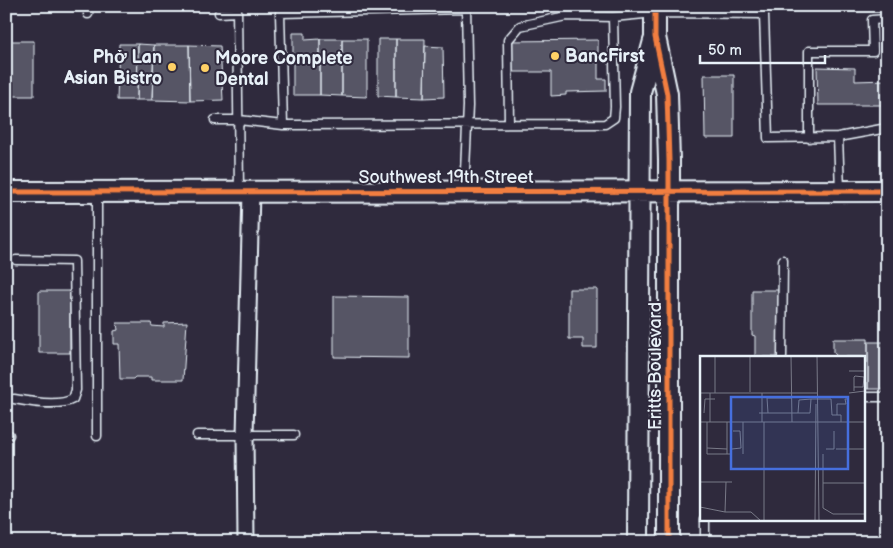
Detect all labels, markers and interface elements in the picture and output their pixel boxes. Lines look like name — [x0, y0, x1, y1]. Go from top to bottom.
scale bar — [700, 32, 826, 64]
text: 50 m — [708, 41, 742, 60]
place label: BancFirst — [565, 46, 645, 67]
place label: Phở Lan Asian Bistro — [63, 47, 162, 89]
place label: Moore Complete Dental — [215, 48, 353, 90]
marker: BancFirst — [549, 50, 561, 62]
marker: Phở Lan Asian Bistro — [166, 61, 178, 73]
marker: Moore Complete Dental — [199, 62, 211, 74]
street label: Southwest 19th Street — [359, 167, 534, 188]
street label: Fritts Boulevard — [645, 302, 666, 430]
inset map — [700, 356, 866, 520]

